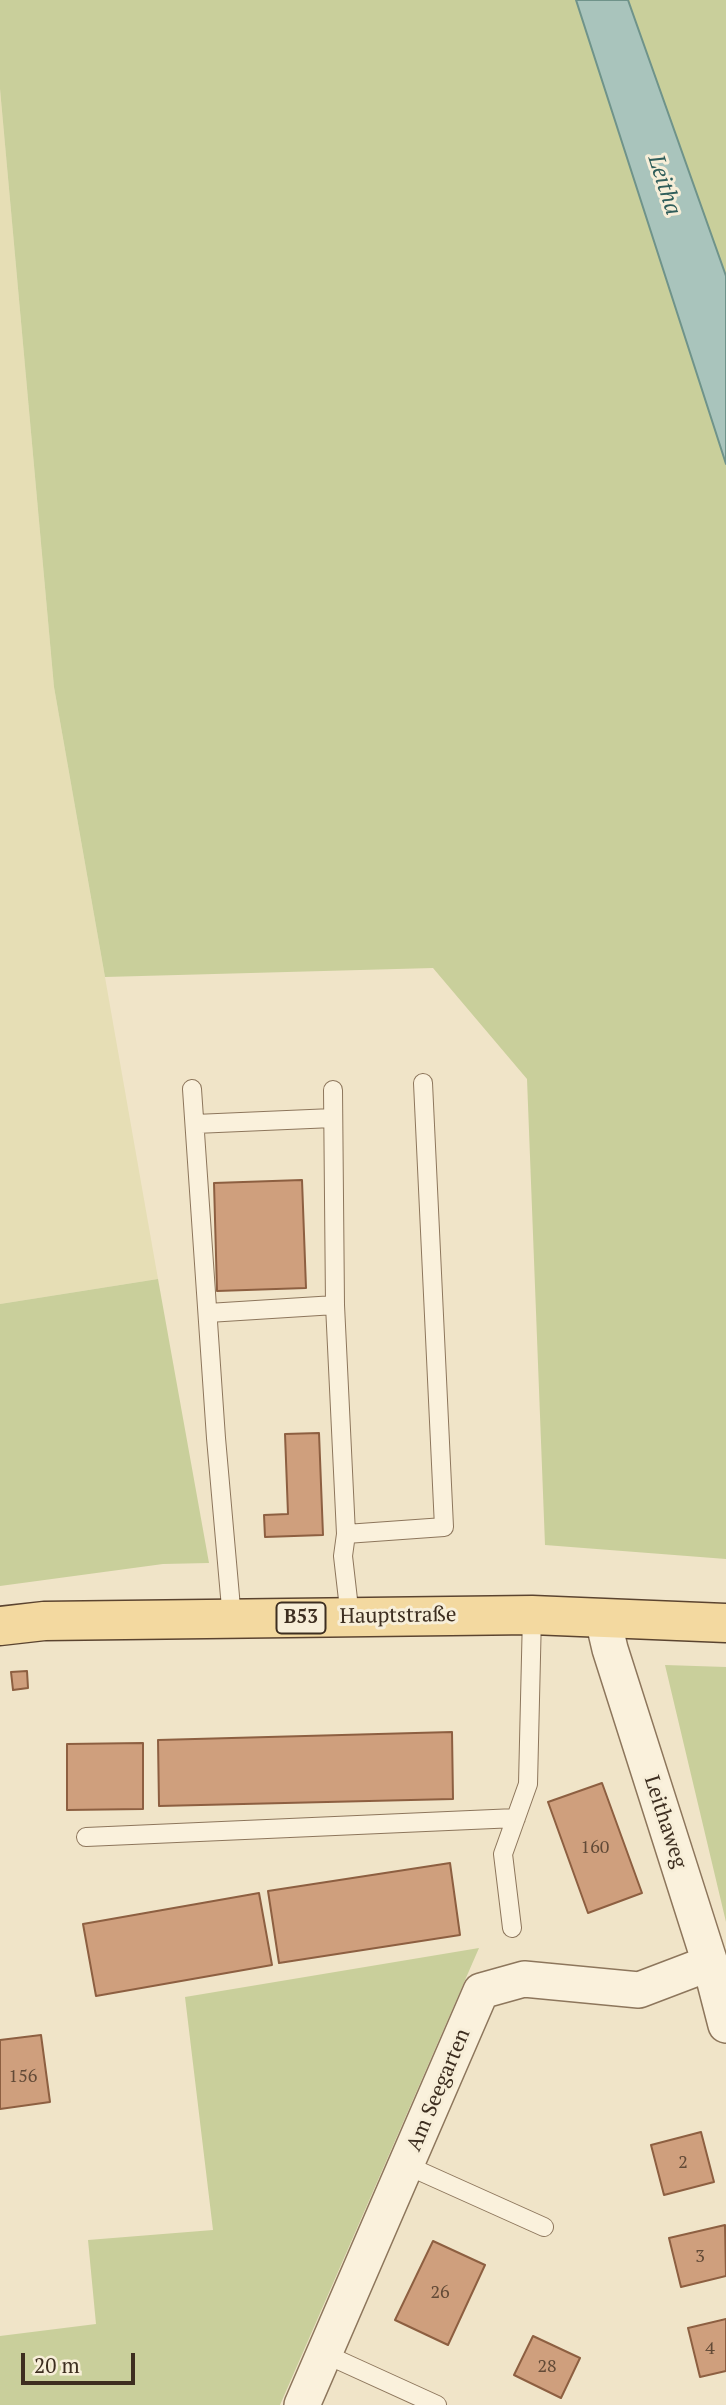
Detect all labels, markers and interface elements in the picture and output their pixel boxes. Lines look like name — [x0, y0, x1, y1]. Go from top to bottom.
water label: Leitha — [641, 151, 687, 219]
road number: B53 — [276, 1602, 326, 1634]
street label: Hauptstraße — [339, 1602, 457, 1630]
street label: Leithaweg — [638, 1773, 692, 1871]
house number: 160 — [581, 1837, 609, 1859]
street label: Am Seegarten — [402, 2025, 476, 2155]
house number: 156 — [9, 2066, 37, 2088]
house number: 2 — [678, 2152, 688, 2174]
house number: 3 — [695, 2246, 705, 2268]
house number: 26 — [430, 2282, 450, 2304]
scale bar — [24, 2338, 138, 2382]
house number: 4 — [705, 2338, 715, 2360]
text: 20 m — [34, 2351, 80, 2379]
house number: 28 — [537, 2356, 557, 2378]

